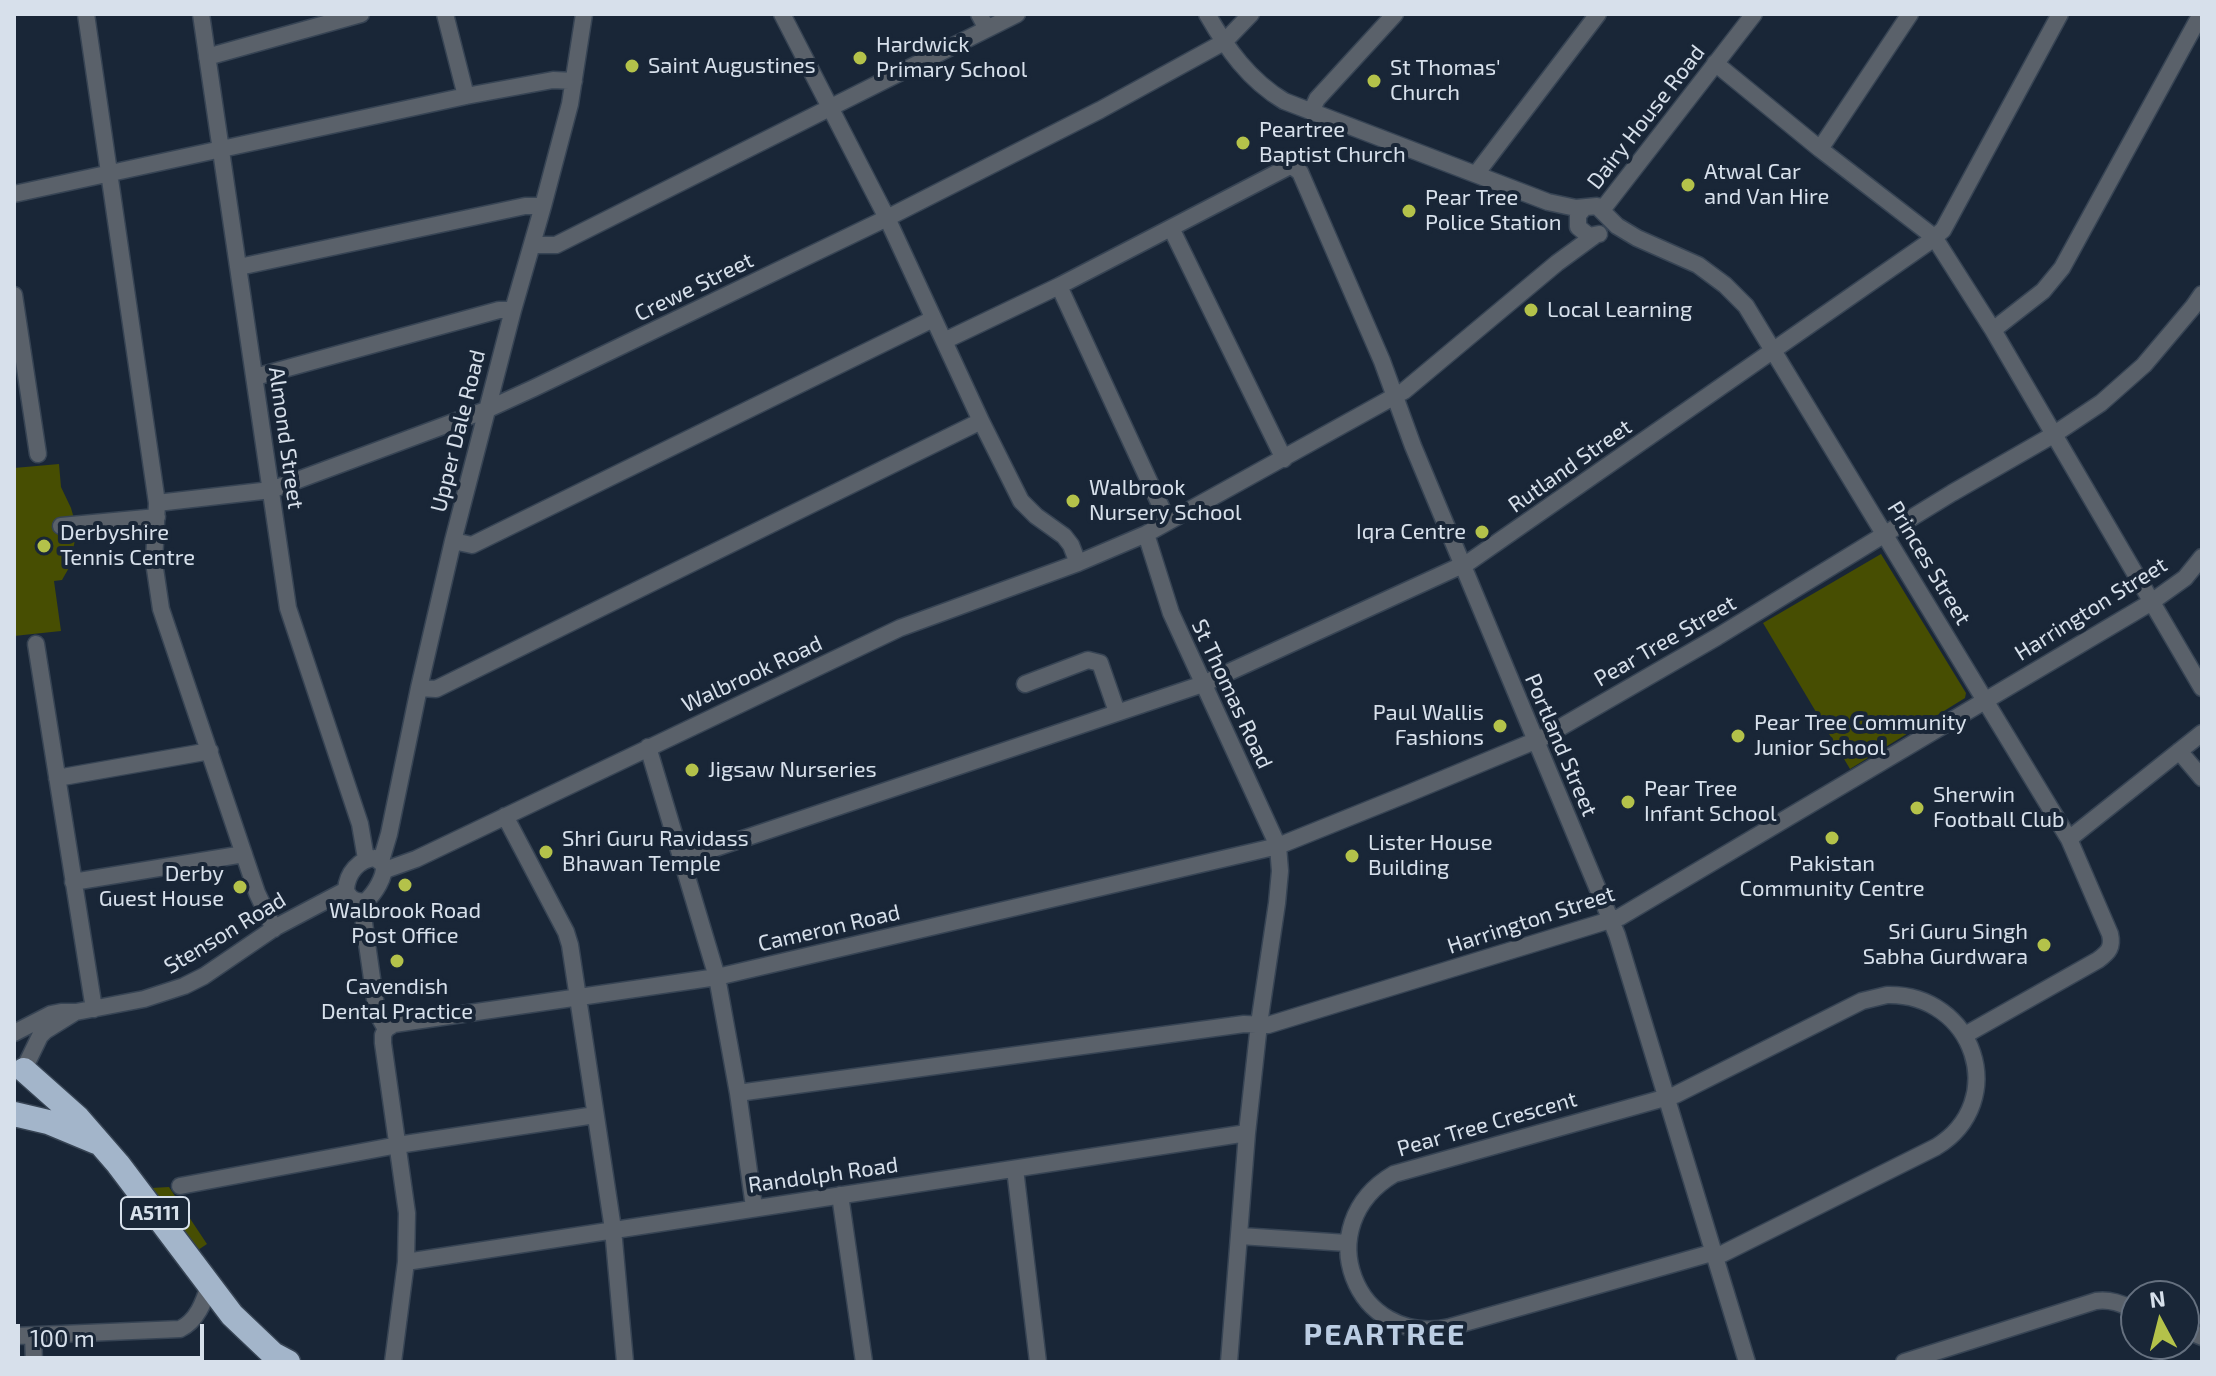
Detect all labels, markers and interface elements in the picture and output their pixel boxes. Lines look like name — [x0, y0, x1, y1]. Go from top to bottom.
place label: Hardwick Primary School — [876, 32, 1027, 84]
street label: Dairy House Road — [1581, 40, 1711, 194]
marker: Hardwick Primary School — [851, 49, 869, 67]
place label: Saint Augustines — [648, 53, 816, 79]
place label: St Thomas' Church — [1390, 55, 1501, 106]
marker: Saint Augustines — [623, 57, 641, 75]
marker: St Thomas' Church — [1365, 72, 1383, 90]
place label: Peartree Baptist Church — [1259, 117, 1406, 168]
marker: Peartree Baptist Church — [1234, 134, 1252, 152]
place label: Atwal Car and Van Hire — [1704, 159, 1829, 210]
marker: Atwal Car and Van Hire — [1679, 176, 1697, 194]
place label: Pear Tree Police Station — [1425, 185, 1561, 236]
marker: Pear Tree Police Station — [1400, 202, 1418, 220]
street label: Crewe Street — [630, 247, 758, 327]
place label: Local Learning — [1547, 297, 1692, 323]
marker: Local Learning — [1522, 301, 1540, 319]
street label: Upper Dale Road — [425, 347, 491, 515]
street label: Almond Street — [263, 365, 309, 511]
street label: Rutland Street — [1503, 414, 1637, 518]
place label: Walbrook Nursery School — [1089, 475, 1242, 526]
marker: Walbrook Nursery School — [1064, 492, 1082, 510]
street label: Princes Street — [1882, 496, 1976, 630]
place label: Iqra Centre — [1356, 519, 1466, 545]
place label: Derbyshire Tennis Centre — [60, 520, 195, 572]
marker: Iqra Centre — [1473, 523, 1491, 541]
marker: Derbyshire Tennis Centre — [35, 537, 53, 555]
street label: Harrington Street — [2010, 552, 2172, 666]
street label: Pear Tree Street — [1589, 590, 1741, 692]
street label: St Thomas Road — [1186, 615, 1278, 773]
street label: Walbrook Road — [678, 630, 826, 718]
street label: Portland Street — [1519, 670, 1603, 820]
place label: Paul Wallis Fashions — [1373, 700, 1484, 752]
place label: Pear Tree Community Junior School — [1754, 710, 1967, 762]
marker: Paul Wallis Fashions — [1491, 717, 1509, 735]
marker: Pear Tree Community Junior School — [1729, 727, 1747, 745]
place label: Jigsaw Nurseries — [708, 757, 877, 783]
marker: Jigsaw Nurseries — [683, 761, 701, 779]
place label: Pear Tree Infant School — [1644, 776, 1776, 828]
place label: Sherwin Football Club — [1933, 782, 2065, 834]
marker: Pear Tree Infant School — [1619, 793, 1637, 811]
marker: Sherwin Football Club — [1908, 799, 1926, 817]
place label: Shri Guru Ravidass Bhawan Temple — [562, 826, 749, 878]
marker: Pakistan Community Centre — [1823, 829, 1841, 847]
place label: Lister House Building — [1368, 830, 1493, 882]
marker: Shri Guru Ravidass Bhawan Temple — [537, 843, 555, 861]
marker: Lister House Building — [1343, 847, 1361, 865]
place label: Pakistan Community Centre — [1739, 851, 1925, 902]
place label: Derby Guest House — [99, 861, 224, 912]
marker: Walbrook Road Post Office — [396, 876, 414, 894]
marker: Derby Guest House — [231, 878, 249, 896]
street label: Harrington Street — [1444, 880, 1618, 960]
street label: Stenson Road — [159, 886, 291, 980]
place label: Walbrook Road Post Office — [329, 898, 481, 950]
street label: Cameron Road — [755, 899, 903, 957]
place label: Sri Guru Singh Sabha Gurdwara — [1863, 919, 2028, 970]
marker: Sri Guru Singh Sabha Gurdwara — [2035, 936, 2053, 954]
marker: Cavendish Dental Practice — [388, 952, 406, 970]
place label: Cavendish Dental Practice — [321, 974, 473, 1026]
street label: Pear Tree Crescent — [1394, 1086, 1580, 1162]
street label: Randolph Road — [746, 1151, 900, 1199]
road number: A5111 — [121, 1197, 189, 1229]
north arrow — [2120, 1280, 2200, 1360]
text: N — [2148, 1284, 2167, 1312]
scale bar — [20, 1308, 208, 1358]
district label: PEARTREE — [1304, 1317, 1466, 1353]
text: 100 m — [30, 1323, 95, 1352]

